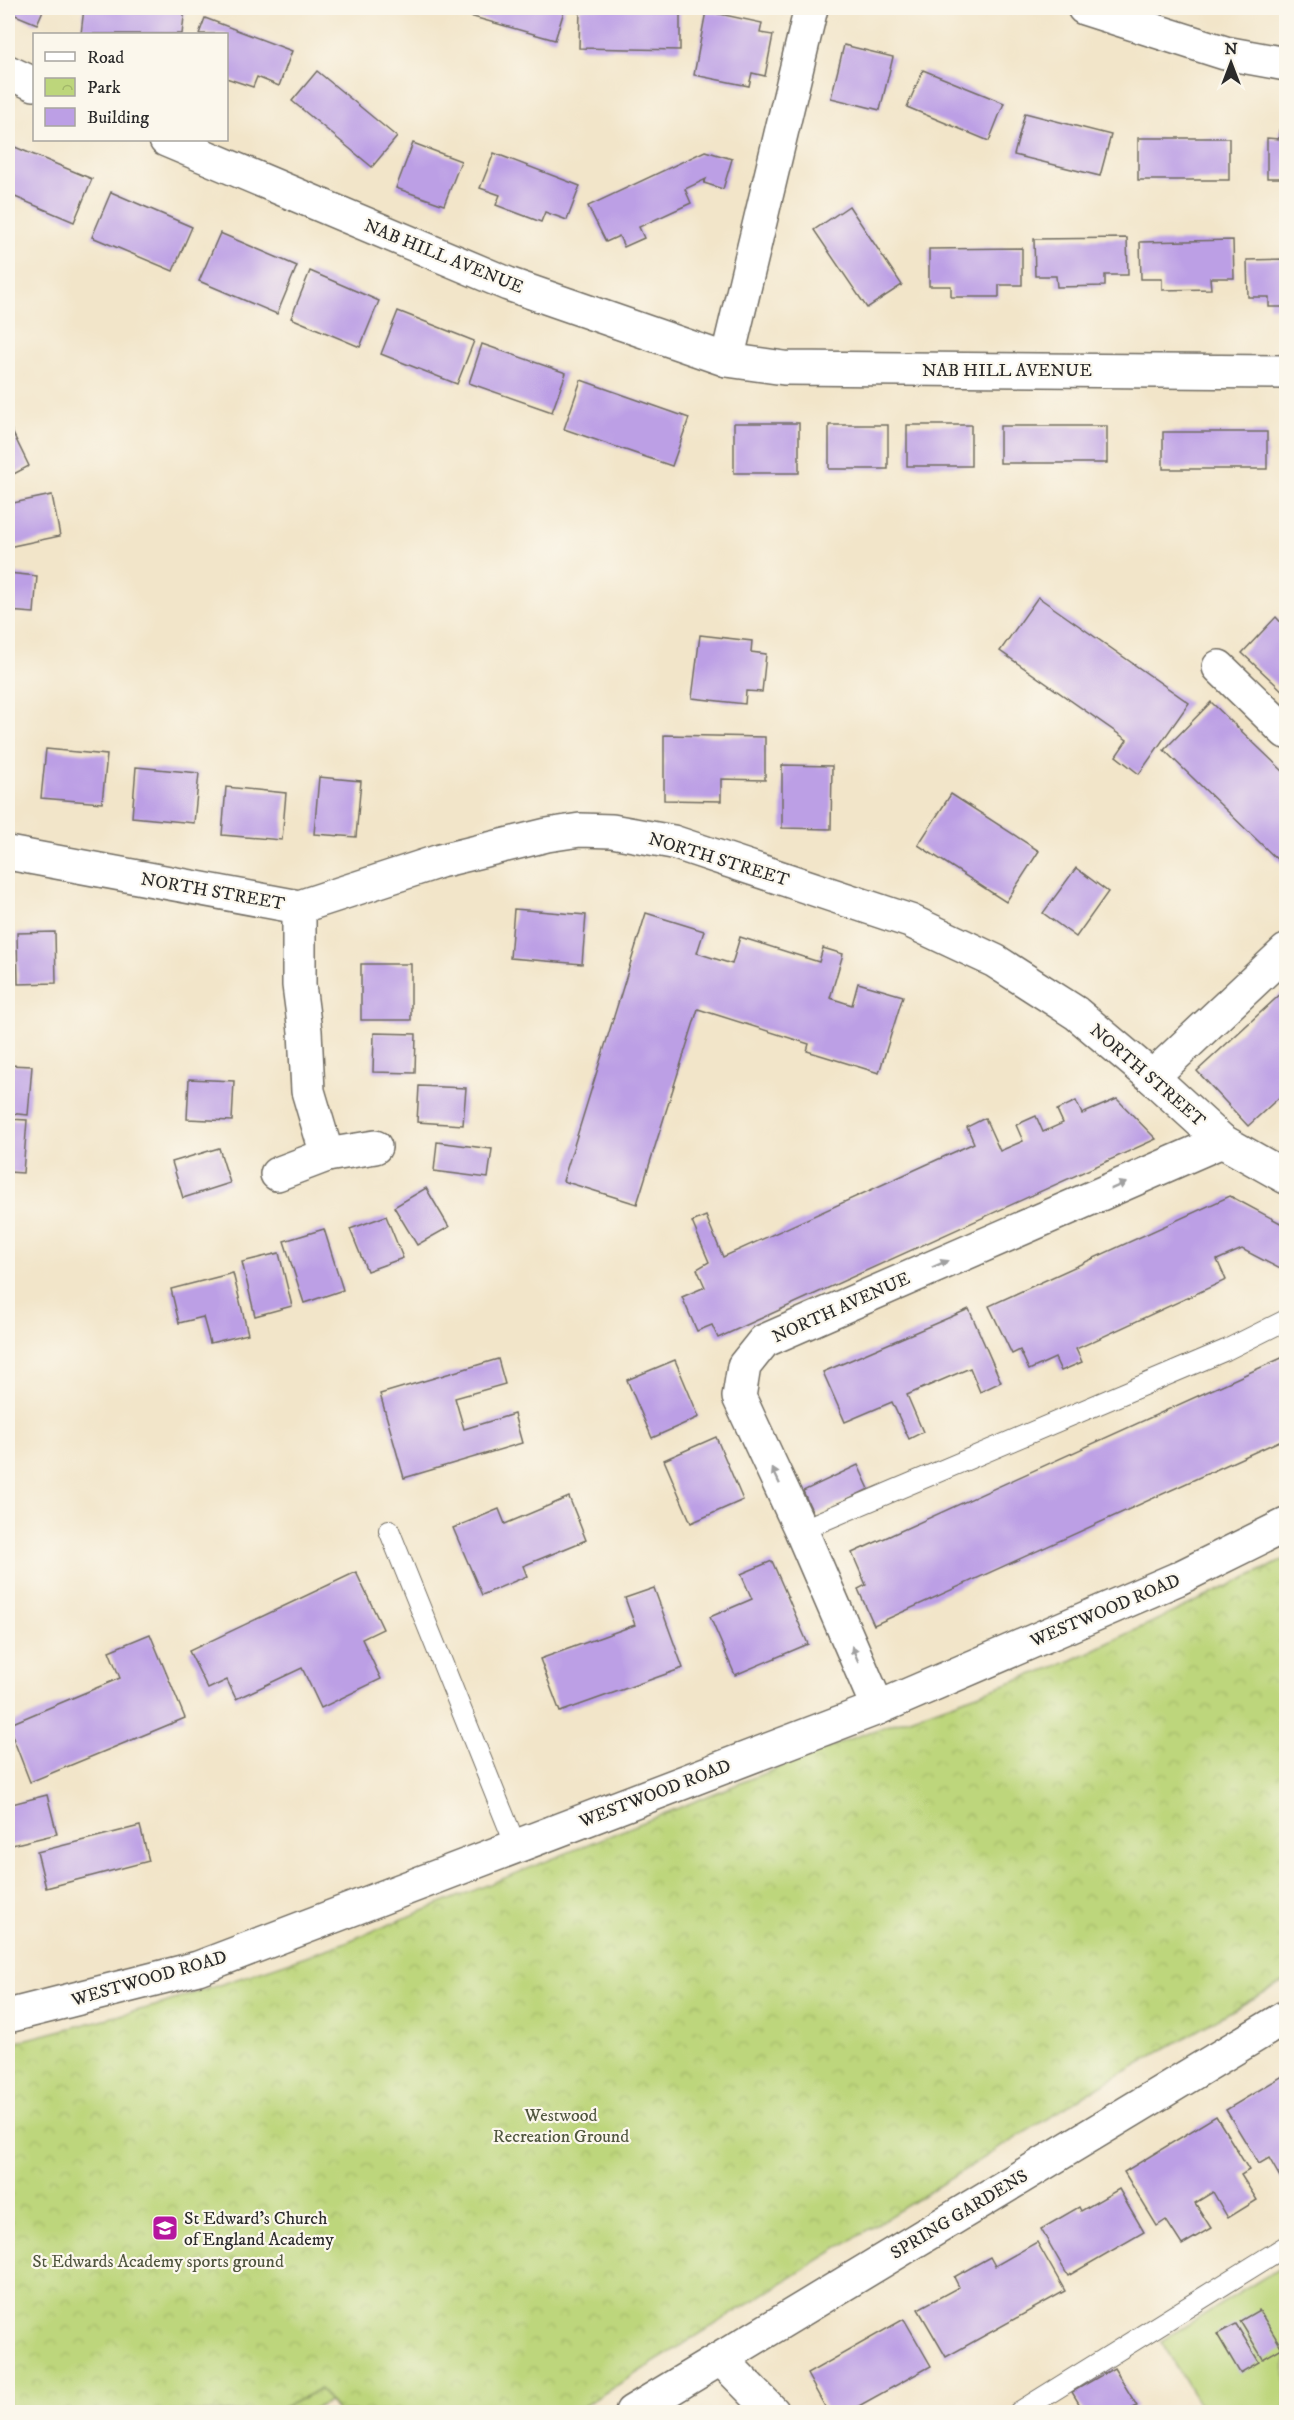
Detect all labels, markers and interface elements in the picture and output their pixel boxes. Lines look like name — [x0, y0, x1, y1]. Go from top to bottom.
legend — [33, 33, 228, 141]
north arrow — [1201, 33, 1261, 93]
text: N — [1224, 39, 1238, 59]
text: Road — [87, 47, 124, 69]
text: Park — [87, 77, 121, 99]
text: Building — [87, 107, 149, 129]
street label: NAB HILL AVENUE — [361, 215, 527, 299]
street label: NAB HILL AVENUE — [922, 360, 1092, 382]
street label: NORTH STREET — [646, 828, 792, 892]
street label: NORTH STREET — [139, 868, 287, 916]
street label: NORTH STREET — [1085, 1020, 1210, 1132]
one-way arrow — [1110, 1182, 1127, 1191]
one-way arrow — [931, 1260, 948, 1269]
street label: NORTH AVENUE — [769, 1268, 914, 1348]
one-way arrow — [771, 1466, 781, 1484]
street label: WESTWOOD ROAD — [1026, 1569, 1184, 1653]
one-way arrow — [850, 1646, 859, 1663]
street label: WESTWOOD ROAD — [576, 1755, 734, 1833]
street label: WESTWOOD ROAD — [68, 1946, 229, 2012]
park label: Westwood Recreation Ground — [493, 2105, 629, 2148]
street label: SPRING GARDENS — [887, 2165, 1032, 2265]
place label: St Edward's Church of England Academy — [184, 2208, 334, 2251]
school or university icon: St Edward's Church of England Academy — [150, 2213, 180, 2243]
park label: St Edwards Academy sports ground — [32, 2251, 284, 2273]

